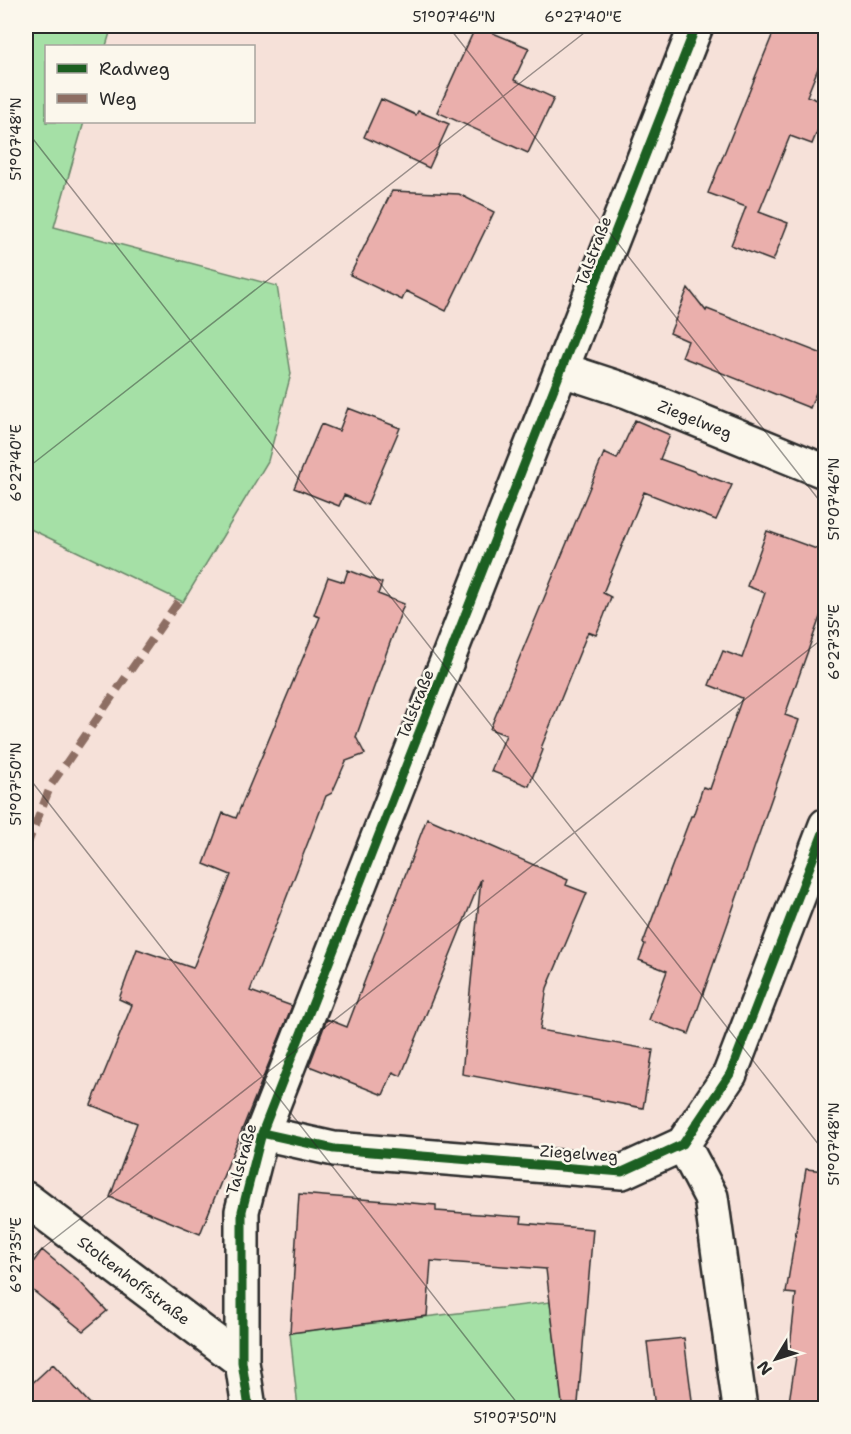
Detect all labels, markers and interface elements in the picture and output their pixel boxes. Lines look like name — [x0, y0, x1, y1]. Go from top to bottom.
text: 51°07'46"N — [413, 7, 496, 27]
text: 6°27'40"E — [544, 7, 622, 27]
legend — [45, 45, 255, 123]
text: Radweg — [99, 57, 170, 81]
text: Weg — [99, 87, 137, 111]
text: 51°07'48"N — [6, 97, 26, 181]
street label: Talstraße — [571, 213, 616, 289]
street label: Ziegelweg — [655, 395, 735, 444]
text: 6°27'40"E — [6, 424, 26, 502]
text: 51°07'46"N — [824, 458, 844, 541]
text: 6°27'35"E — [824, 604, 844, 680]
street label: Talstraße — [392, 666, 439, 742]
text: 51°07'50"N — [6, 742, 26, 826]
text: 51°07'48"N — [824, 1102, 844, 1186]
street label: Talstraße — [221, 1121, 262, 1197]
street label: Ziegelweg — [539, 1140, 619, 1167]
text: 6°27'35"E — [6, 1217, 26, 1293]
street label: Stoltenhoffstraße — [73, 1231, 194, 1330]
north arrow — [746, 1329, 806, 1389]
text: N — [752, 1356, 777, 1379]
text: 51°07'50"N — [473, 1408, 557, 1428]

